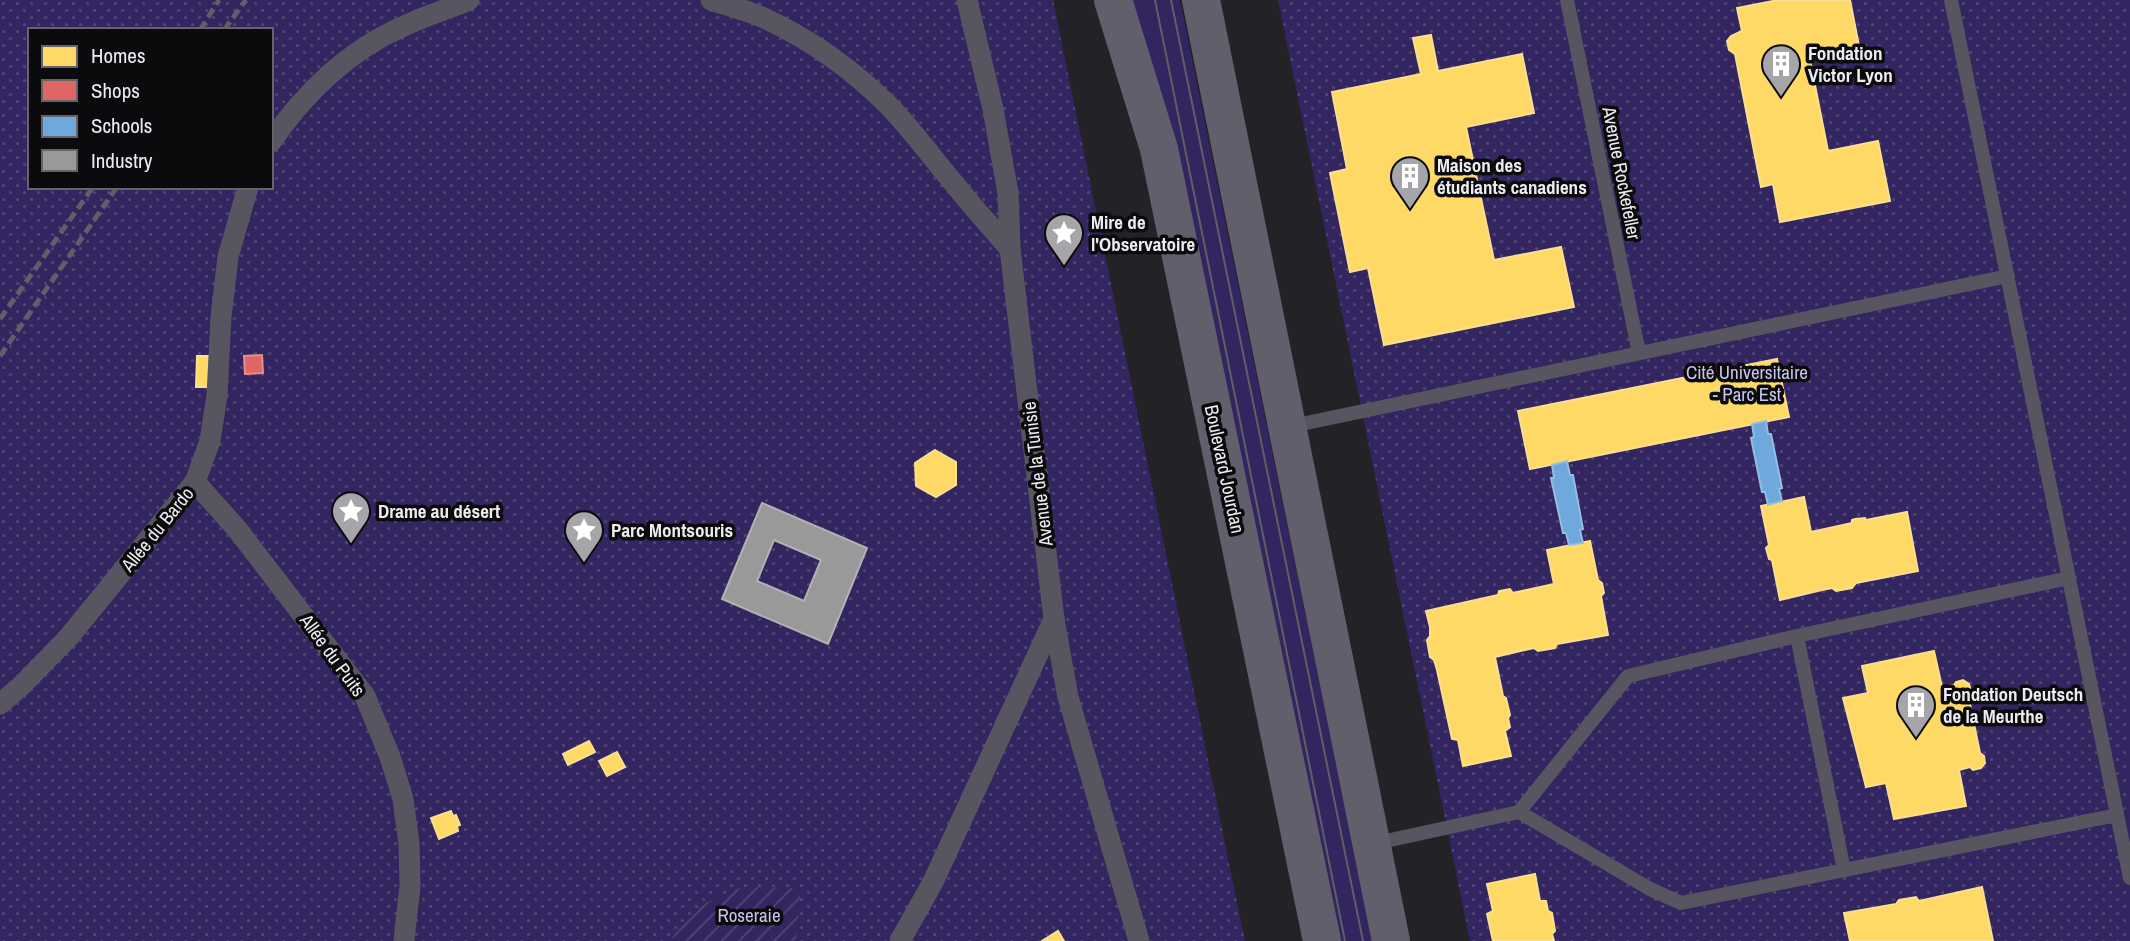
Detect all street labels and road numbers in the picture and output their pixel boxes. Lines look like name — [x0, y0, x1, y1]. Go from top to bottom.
street label: Avenue Rockefeller — [1596, 103, 1648, 242]
street label: Avenue de la Tunisie — [1015, 400, 1059, 549]
street label: Boulevard Jourdan — [1199, 402, 1251, 536]
street label: Allée du Bardo — [114, 481, 199, 578]
street label: Allée du Puits — [294, 608, 372, 702]

